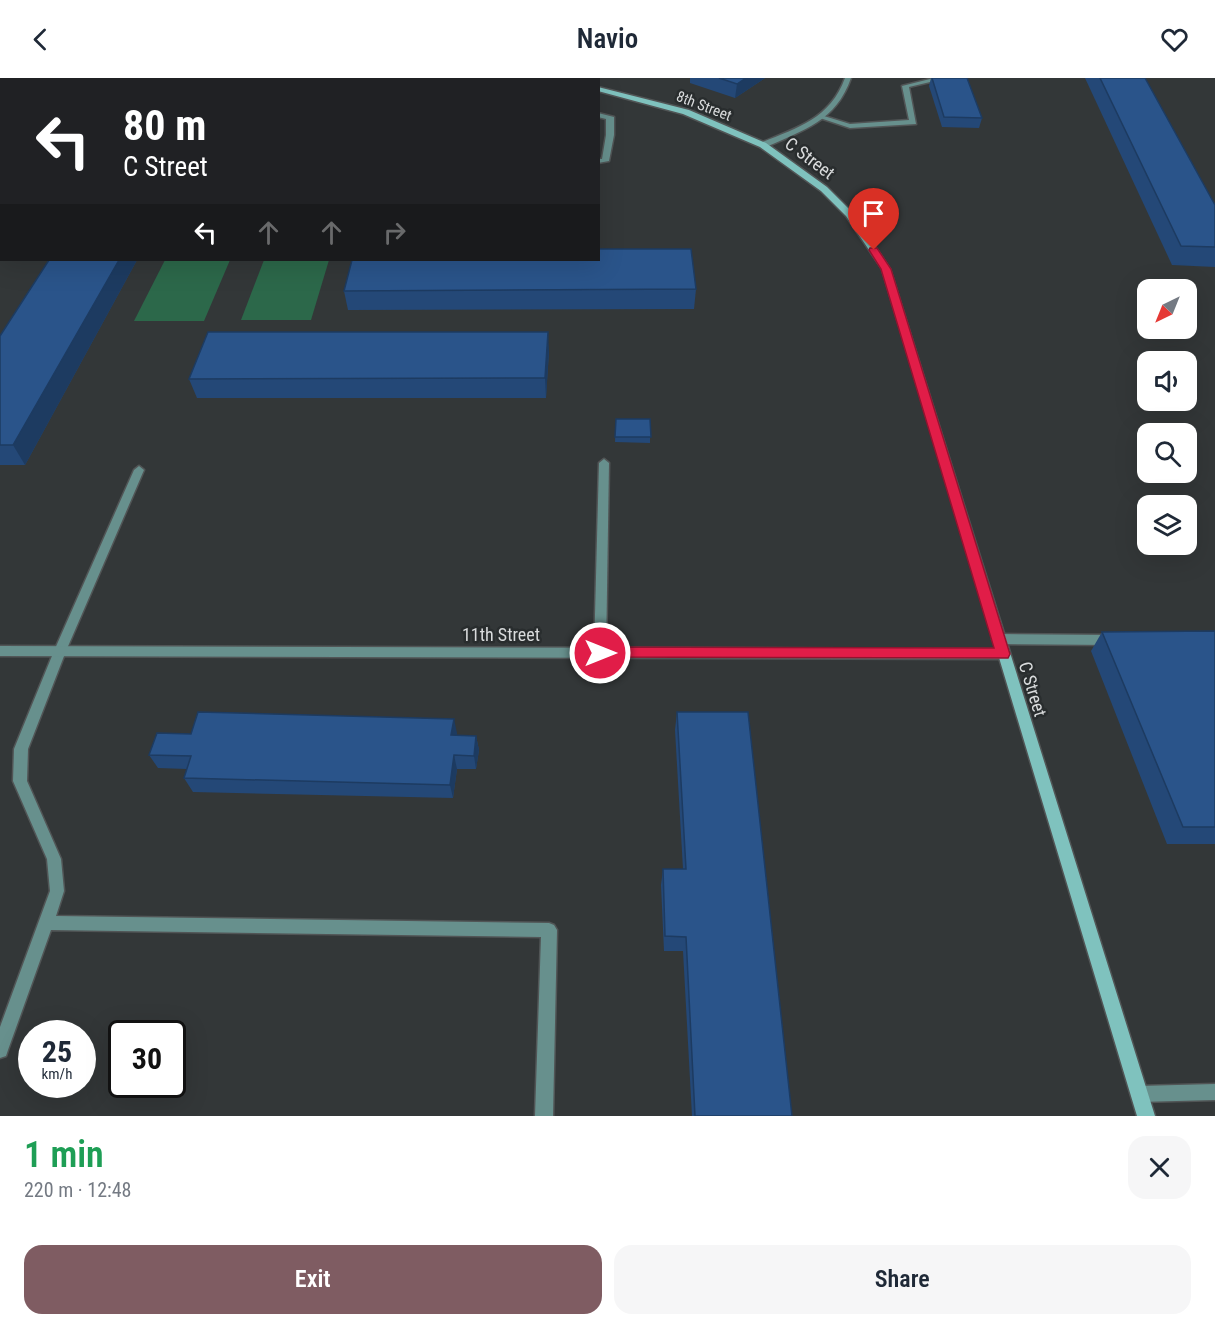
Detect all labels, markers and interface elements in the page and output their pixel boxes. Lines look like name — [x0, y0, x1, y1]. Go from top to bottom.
icon: back — [24, 23, 57, 56]
text: Navio — [577, 23, 638, 55]
icon: heart — [1158, 23, 1191, 56]
street label: 8th Street — [674, 87, 734, 125]
text: 80 m — [123, 101, 206, 150]
icon: left — [24, 102, 102, 180]
street label: C Street — [781, 133, 839, 183]
text: C Street — [123, 151, 208, 183]
pin — [848, 188, 899, 250]
icon: arrive — [857, 197, 890, 230]
icon: left — [189, 216, 222, 249]
icon: ahead — [252, 216, 285, 249]
icon: ahead — [315, 216, 348, 249]
icon: right — [378, 216, 411, 249]
north arrow — [1137, 279, 1197, 339]
map controls — [1137, 279, 1197, 555]
button: sound — [1137, 351, 1197, 411]
button: search — [1137, 423, 1197, 483]
button: layers — [1137, 495, 1197, 555]
position arrow — [568, 621, 632, 685]
street label: 11th Street — [462, 624, 540, 645]
street label: C Street — [1015, 659, 1051, 719]
speed limit sign: 30 — [108, 1020, 186, 1098]
text: 25 — [42, 1034, 72, 1069]
text: km/h — [42, 1065, 72, 1083]
text: 1 min — [24, 1134, 104, 1176]
button: close — [1128, 1136, 1191, 1199]
text: 220 m · 12:48 — [24, 1178, 131, 1202]
button: Exit — [24, 1245, 602, 1314]
button: Share — [614, 1245, 1191, 1314]

